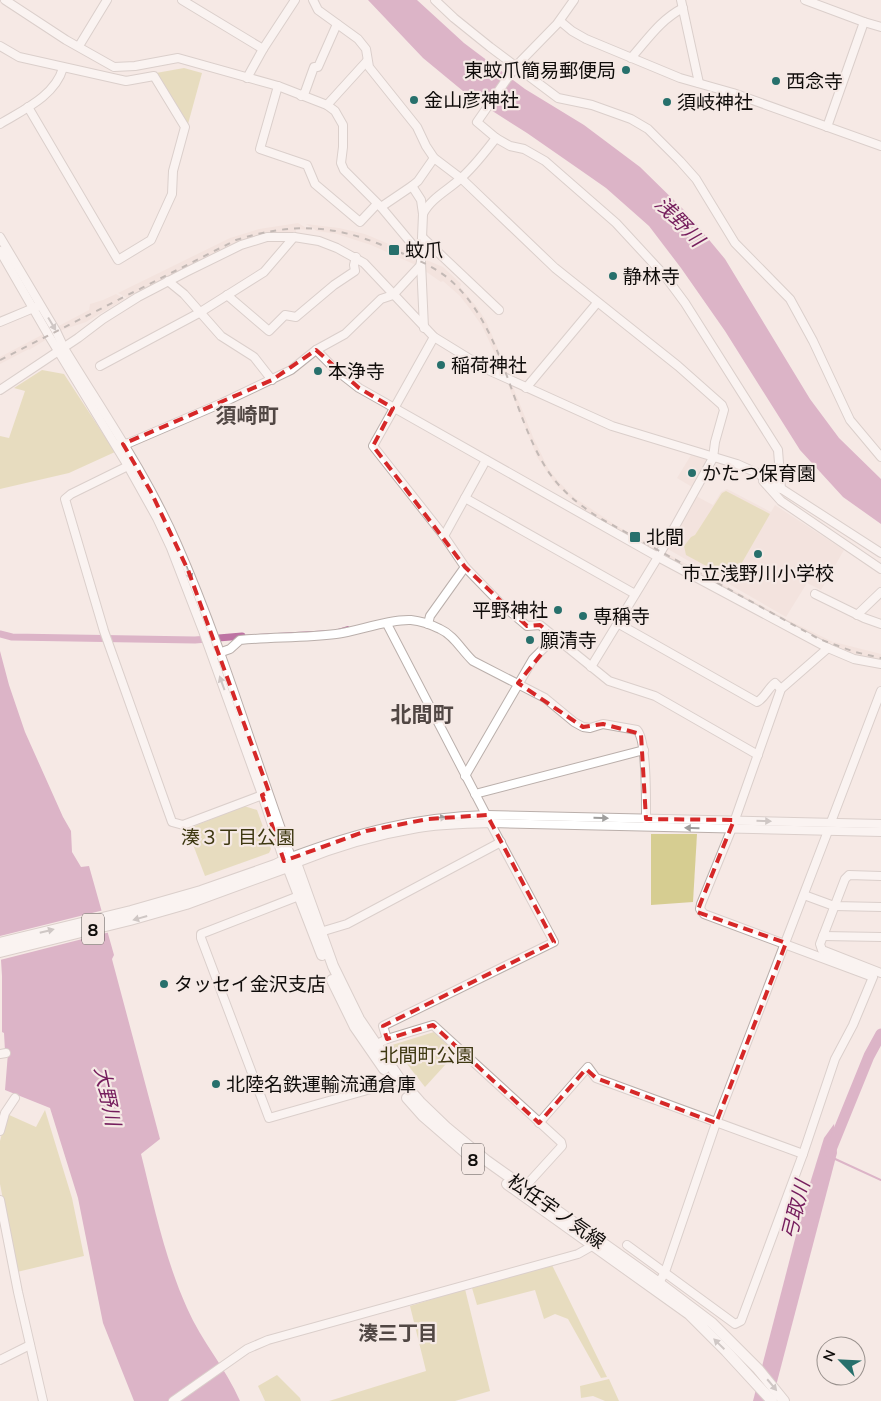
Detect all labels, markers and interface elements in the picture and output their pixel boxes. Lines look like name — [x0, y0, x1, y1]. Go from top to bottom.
place label: 東蚊爪簡易郵便局 — [464, 58, 616, 82]
marker: 東蚊爪簡易郵便局 — [620, 64, 632, 76]
place label: 西念寺 — [786, 69, 843, 93]
marker: 西念寺 — [770, 75, 782, 87]
place label: 金山彦神社 — [424, 88, 519, 112]
place label: 須岐神社 — [677, 90, 753, 114]
marker: 金山彦神社 — [408, 94, 420, 106]
marker: 須岐神社 — [661, 96, 673, 108]
water label: 浅野川 — [650, 191, 711, 253]
place label: 蚊爪 — [405, 238, 443, 262]
marker: 蚊爪 — [387, 243, 401, 257]
place label: 静林寺 — [623, 264, 680, 288]
marker: 静林寺 — [607, 270, 619, 282]
one-way arrow — [47, 318, 56, 331]
place label: 稲荷神社 — [451, 353, 527, 377]
place label: 本浄寺 — [328, 359, 385, 383]
marker: 稲荷神社 — [435, 359, 447, 371]
marker: 本浄寺 — [312, 365, 324, 377]
district label: 須崎町 — [216, 402, 279, 428]
place label: かたつ保育園 — [702, 461, 816, 485]
marker: かたつ保育園 — [686, 467, 698, 479]
place label: 北間 — [646, 525, 684, 549]
marker: 北間 — [628, 530, 642, 544]
marker: 市立浅野川小学校 — [752, 548, 764, 560]
place label: 市立浅野川小学校 — [682, 561, 834, 585]
one-way arrow — [186, 566, 193, 581]
place label: 平野神社 — [472, 598, 548, 622]
marker: 平野神社 — [552, 604, 564, 616]
place label: 専稱寺 — [593, 604, 650, 628]
marker: 専稱寺 — [577, 610, 589, 622]
place label: 願清寺 — [540, 628, 597, 652]
marker: 願清寺 — [524, 634, 536, 646]
one-way arrow — [218, 675, 226, 690]
district label: 北間町 — [391, 701, 454, 727]
one-way arrow — [431, 814, 447, 822]
one-way arrow — [593, 814, 609, 822]
one-way arrow — [756, 817, 772, 825]
one-way arrow — [684, 823, 700, 831]
park label: 湊３丁目公園 — [181, 825, 295, 849]
road number: 8 — [82, 914, 104, 944]
one-way arrow — [132, 914, 147, 922]
one-way arrow — [40, 927, 55, 935]
place label: タッセイ金沢支店 — [174, 972, 326, 996]
marker: タッセイ金沢支店 — [158, 978, 170, 990]
park label: 北間町公園 — [379, 1043, 475, 1067]
water label: 大野川 — [90, 1064, 127, 1130]
place label: 北陸名鉄運輸流通倉庫 — [226, 1072, 416, 1096]
marker: 北陸名鉄運輸流通倉庫 — [210, 1078, 222, 1090]
road number: 8 — [462, 1144, 484, 1174]
street label: 松任宇ノ気線 — [503, 1168, 611, 1254]
water label: 弓取川 — [776, 1176, 815, 1242]
district label: 湊三丁目 — [358, 1320, 438, 1345]
north arrow — [816, 1336, 866, 1386]
one-way arrow — [714, 1338, 726, 1350]
text: N — [819, 1347, 839, 1364]
one-way arrow — [766, 1378, 777, 1391]

